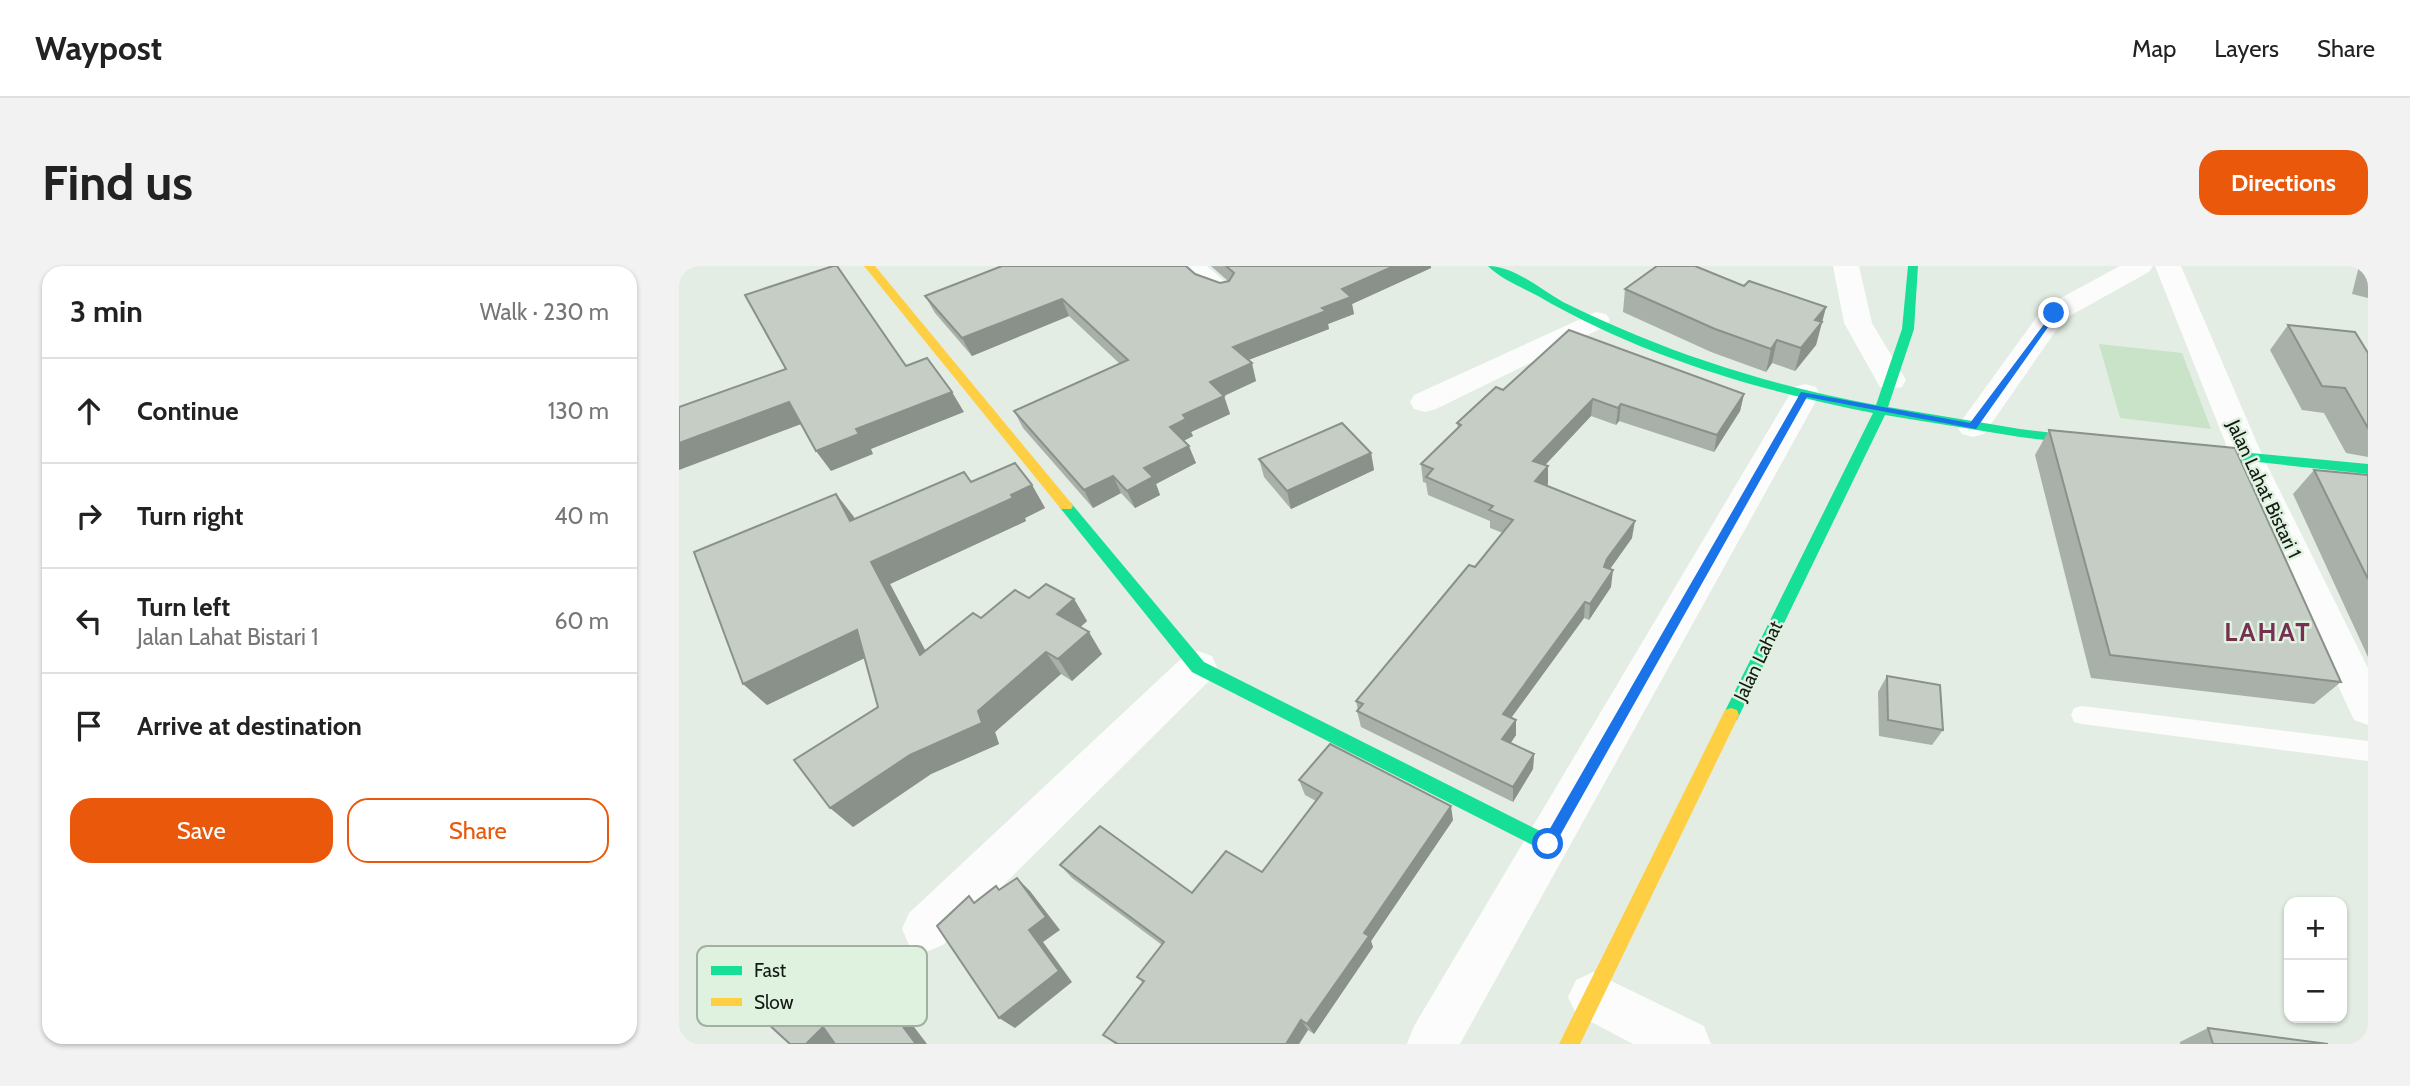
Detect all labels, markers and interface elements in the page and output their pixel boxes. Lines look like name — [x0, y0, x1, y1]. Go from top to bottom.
text: Waypost — [35, 28, 162, 68]
text: Map — [2132, 34, 2176, 63]
text: Layers — [2214, 34, 2279, 63]
text: Share — [2317, 34, 2375, 63]
button: Directions — [2199, 150, 2368, 215]
text: Find us — [42, 153, 193, 212]
text: 3 min — [70, 293, 143, 330]
route end — [2038, 297, 2069, 328]
text: Walk · 230 m — [480, 298, 609, 326]
icon: ahead — [70, 392, 108, 430]
text: Continue — [137, 395, 239, 427]
text: 130 m — [548, 397, 609, 425]
street label: Jalan Lahat Bistari 1 — [2221, 415, 2306, 562]
icon: right — [70, 497, 108, 535]
text: Turn right — [137, 500, 243, 532]
text: 40 m — [554, 502, 609, 530]
text: Turn left — [137, 591, 230, 623]
icon: left — [70, 602, 108, 640]
text: 60 m — [555, 607, 609, 635]
district label: LAHAT — [2224, 616, 2312, 648]
street label: Jalan Lahat — [1728, 617, 1788, 706]
text: Jalan Lahat Bistari 1 — [137, 623, 319, 651]
icon: arrive — [70, 707, 108, 745]
text: Arrive at destination — [137, 710, 362, 742]
button: Save — [70, 798, 333, 863]
button: Share — [347, 798, 609, 863]
route start — [1532, 828, 1563, 859]
map controls — [2284, 897, 2347, 1023]
button: + — [2284, 897, 2347, 960]
legend — [697, 946, 927, 1026]
text: Fast — [754, 959, 787, 982]
button: − — [2284, 960, 2347, 1023]
text: Slow — [754, 991, 794, 1014]

